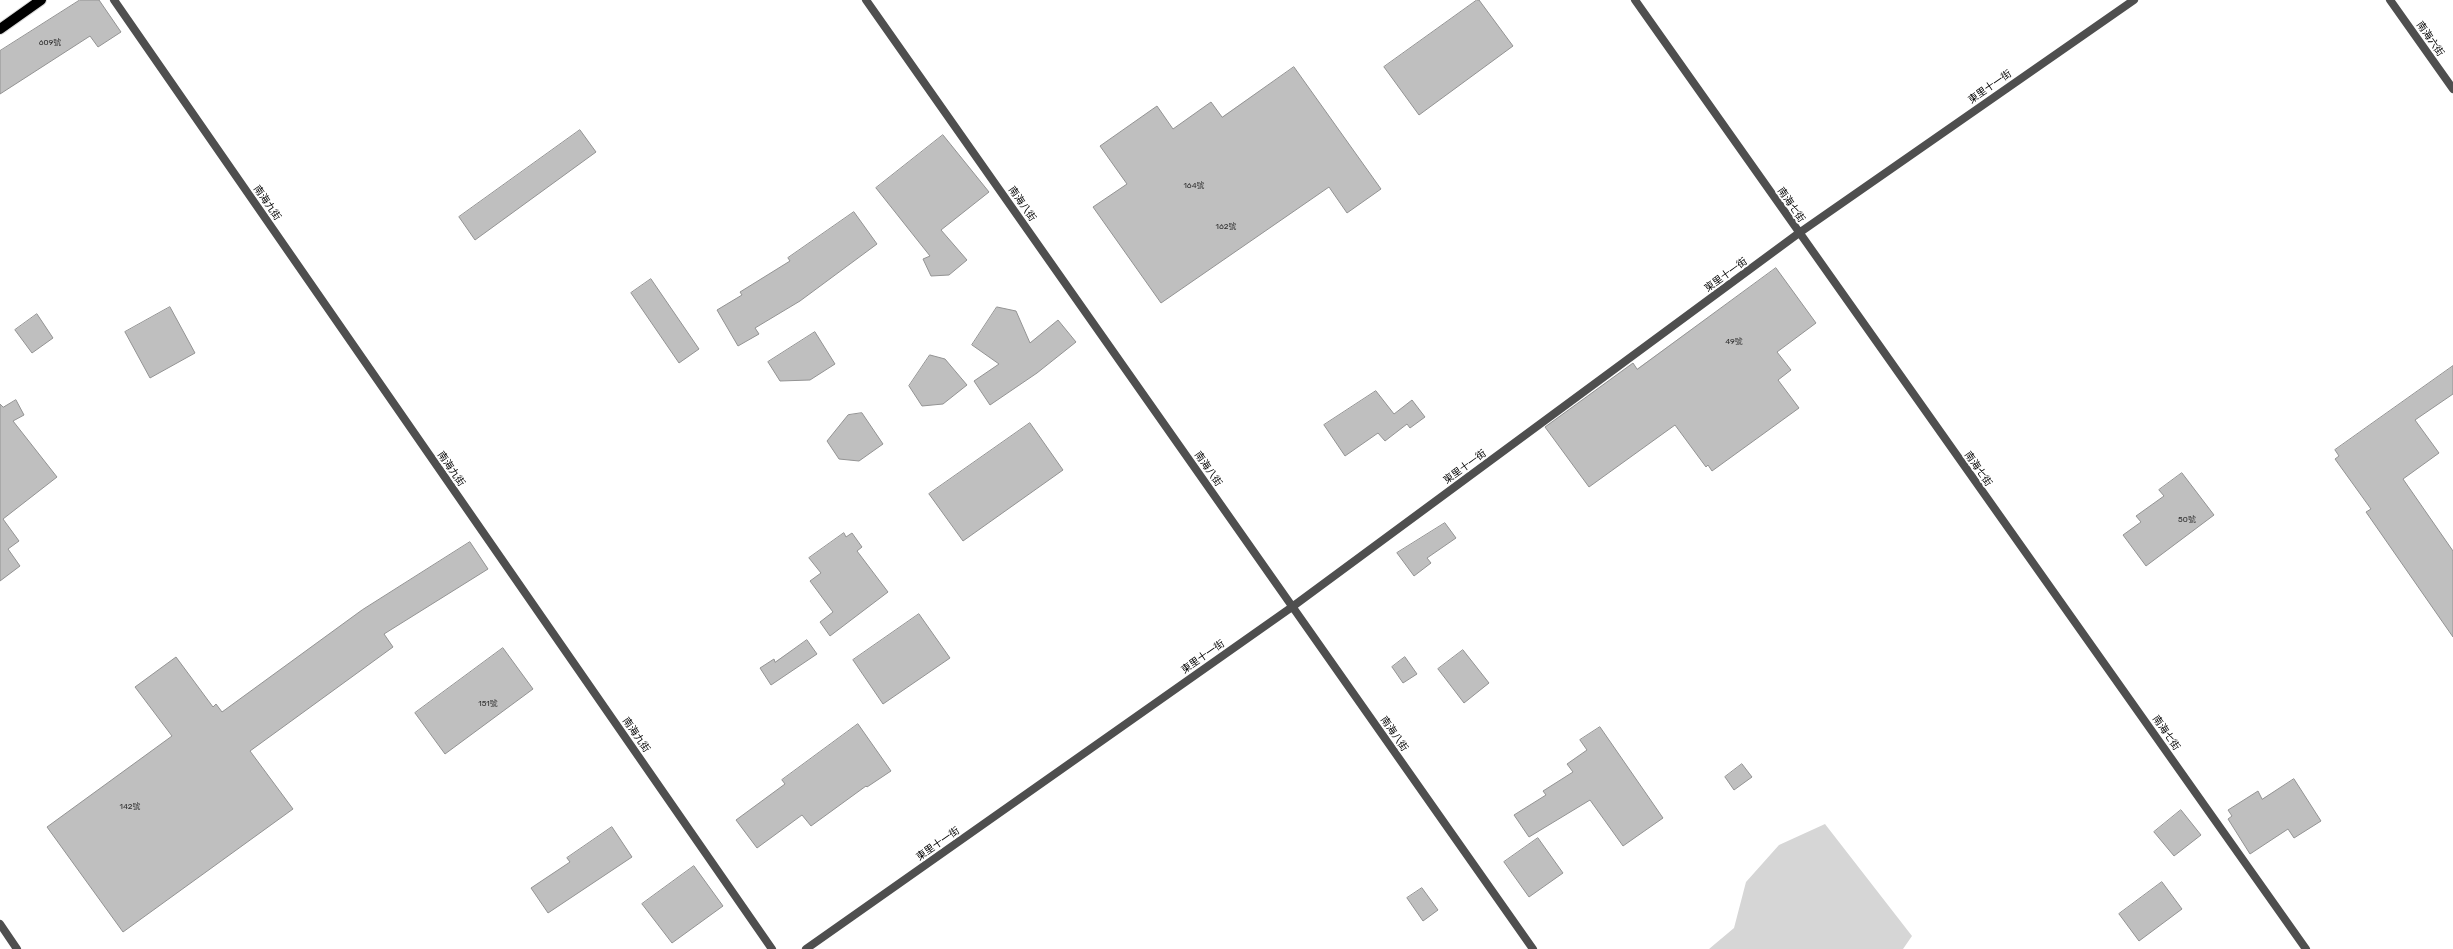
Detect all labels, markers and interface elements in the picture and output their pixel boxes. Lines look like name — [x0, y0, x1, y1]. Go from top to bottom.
street label: 南海六街 — [2414, 19, 2446, 59]
house number: 609號 — [39, 38, 61, 48]
street label: 東里十一街 — [1966, 68, 2014, 106]
house number: 164號 — [1183, 181, 1205, 191]
street label: 南海九街 — [251, 183, 283, 223]
street label: 南海八街 — [1006, 184, 1038, 224]
street label: 南海七街 — [1775, 185, 1807, 225]
house number: 162號 — [1216, 222, 1236, 232]
street label: 東里十一街 — [1702, 255, 1750, 295]
house number: 49號 — [1725, 337, 1743, 347]
street label: 東里十一街 — [1441, 447, 1489, 487]
street label: 南海九街 — [435, 449, 467, 489]
street label: 南海八街 — [1192, 449, 1224, 489]
street label: 南海七街 — [1962, 449, 1994, 489]
house number: 50號 — [2178, 515, 2196, 525]
street label: 東里十一街 — [1179, 638, 1227, 676]
house number: 151號 — [478, 699, 498, 709]
street label: 南海七街 — [2150, 713, 2182, 753]
street label: 南海八街 — [1378, 714, 1410, 754]
street label: 南海九街 — [620, 715, 652, 755]
house number: 142號 — [119, 802, 141, 812]
street label: 東里十一街 — [914, 825, 962, 863]

